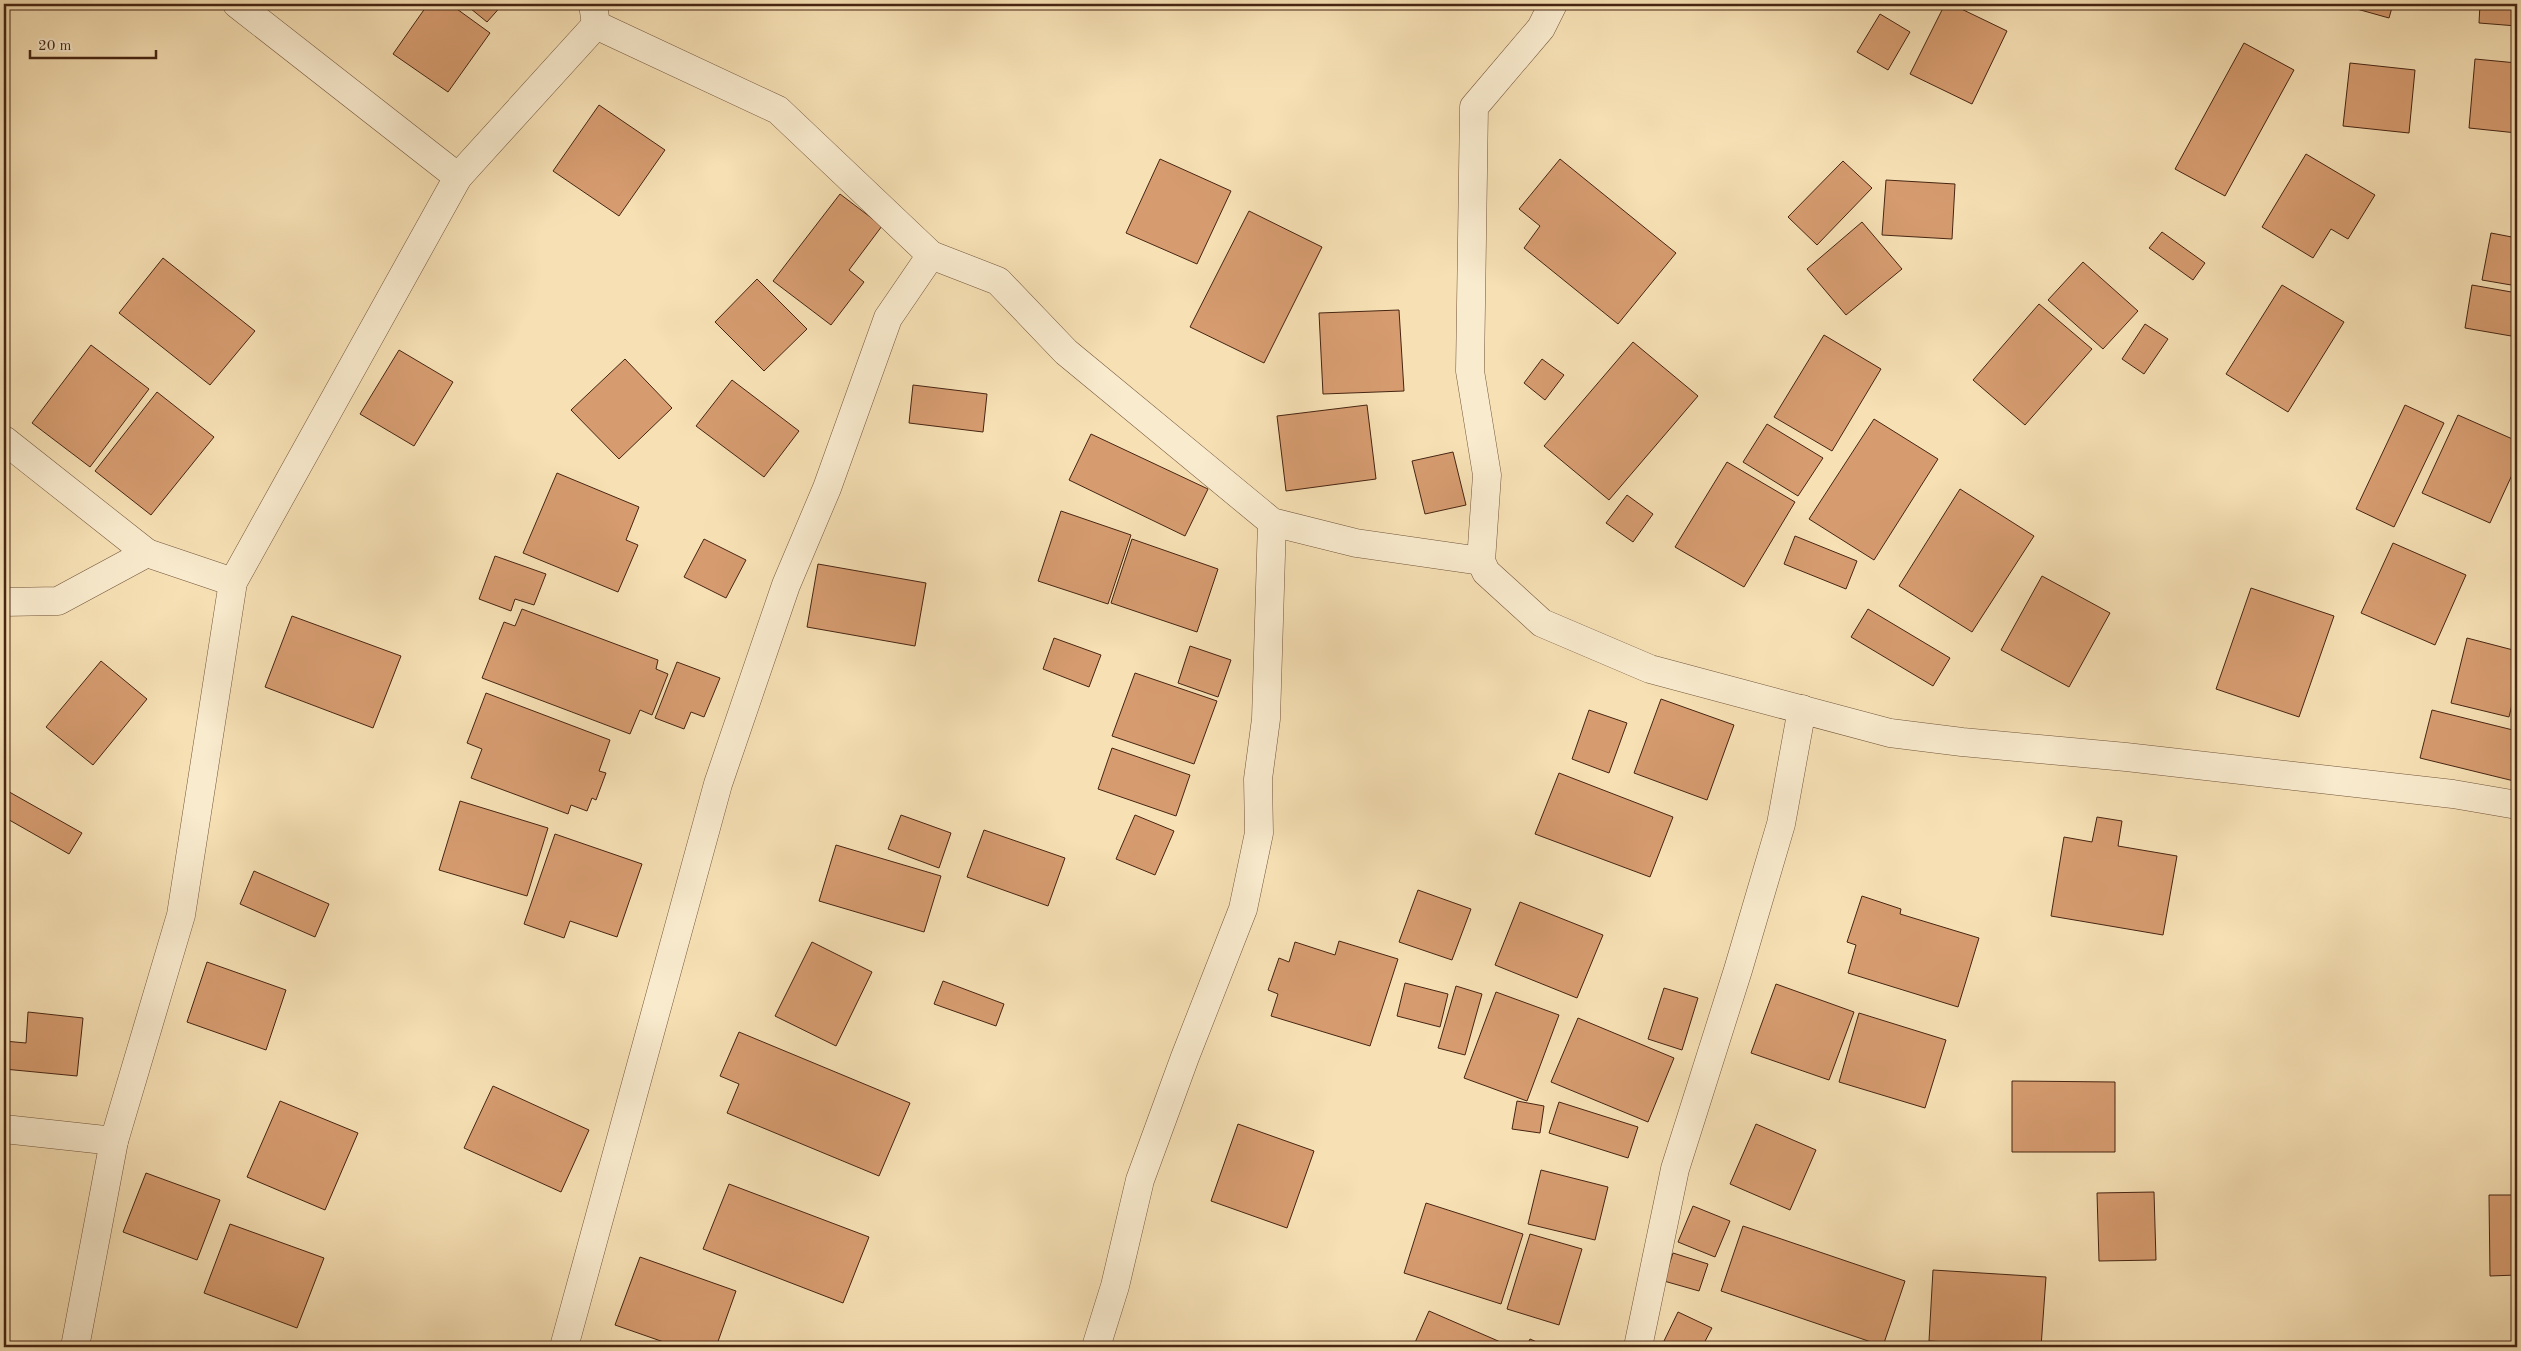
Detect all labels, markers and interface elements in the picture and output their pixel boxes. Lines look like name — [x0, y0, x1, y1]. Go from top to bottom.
scale bar — [30, 28, 156, 60]
text: 20 m — [38, 39, 72, 54]

